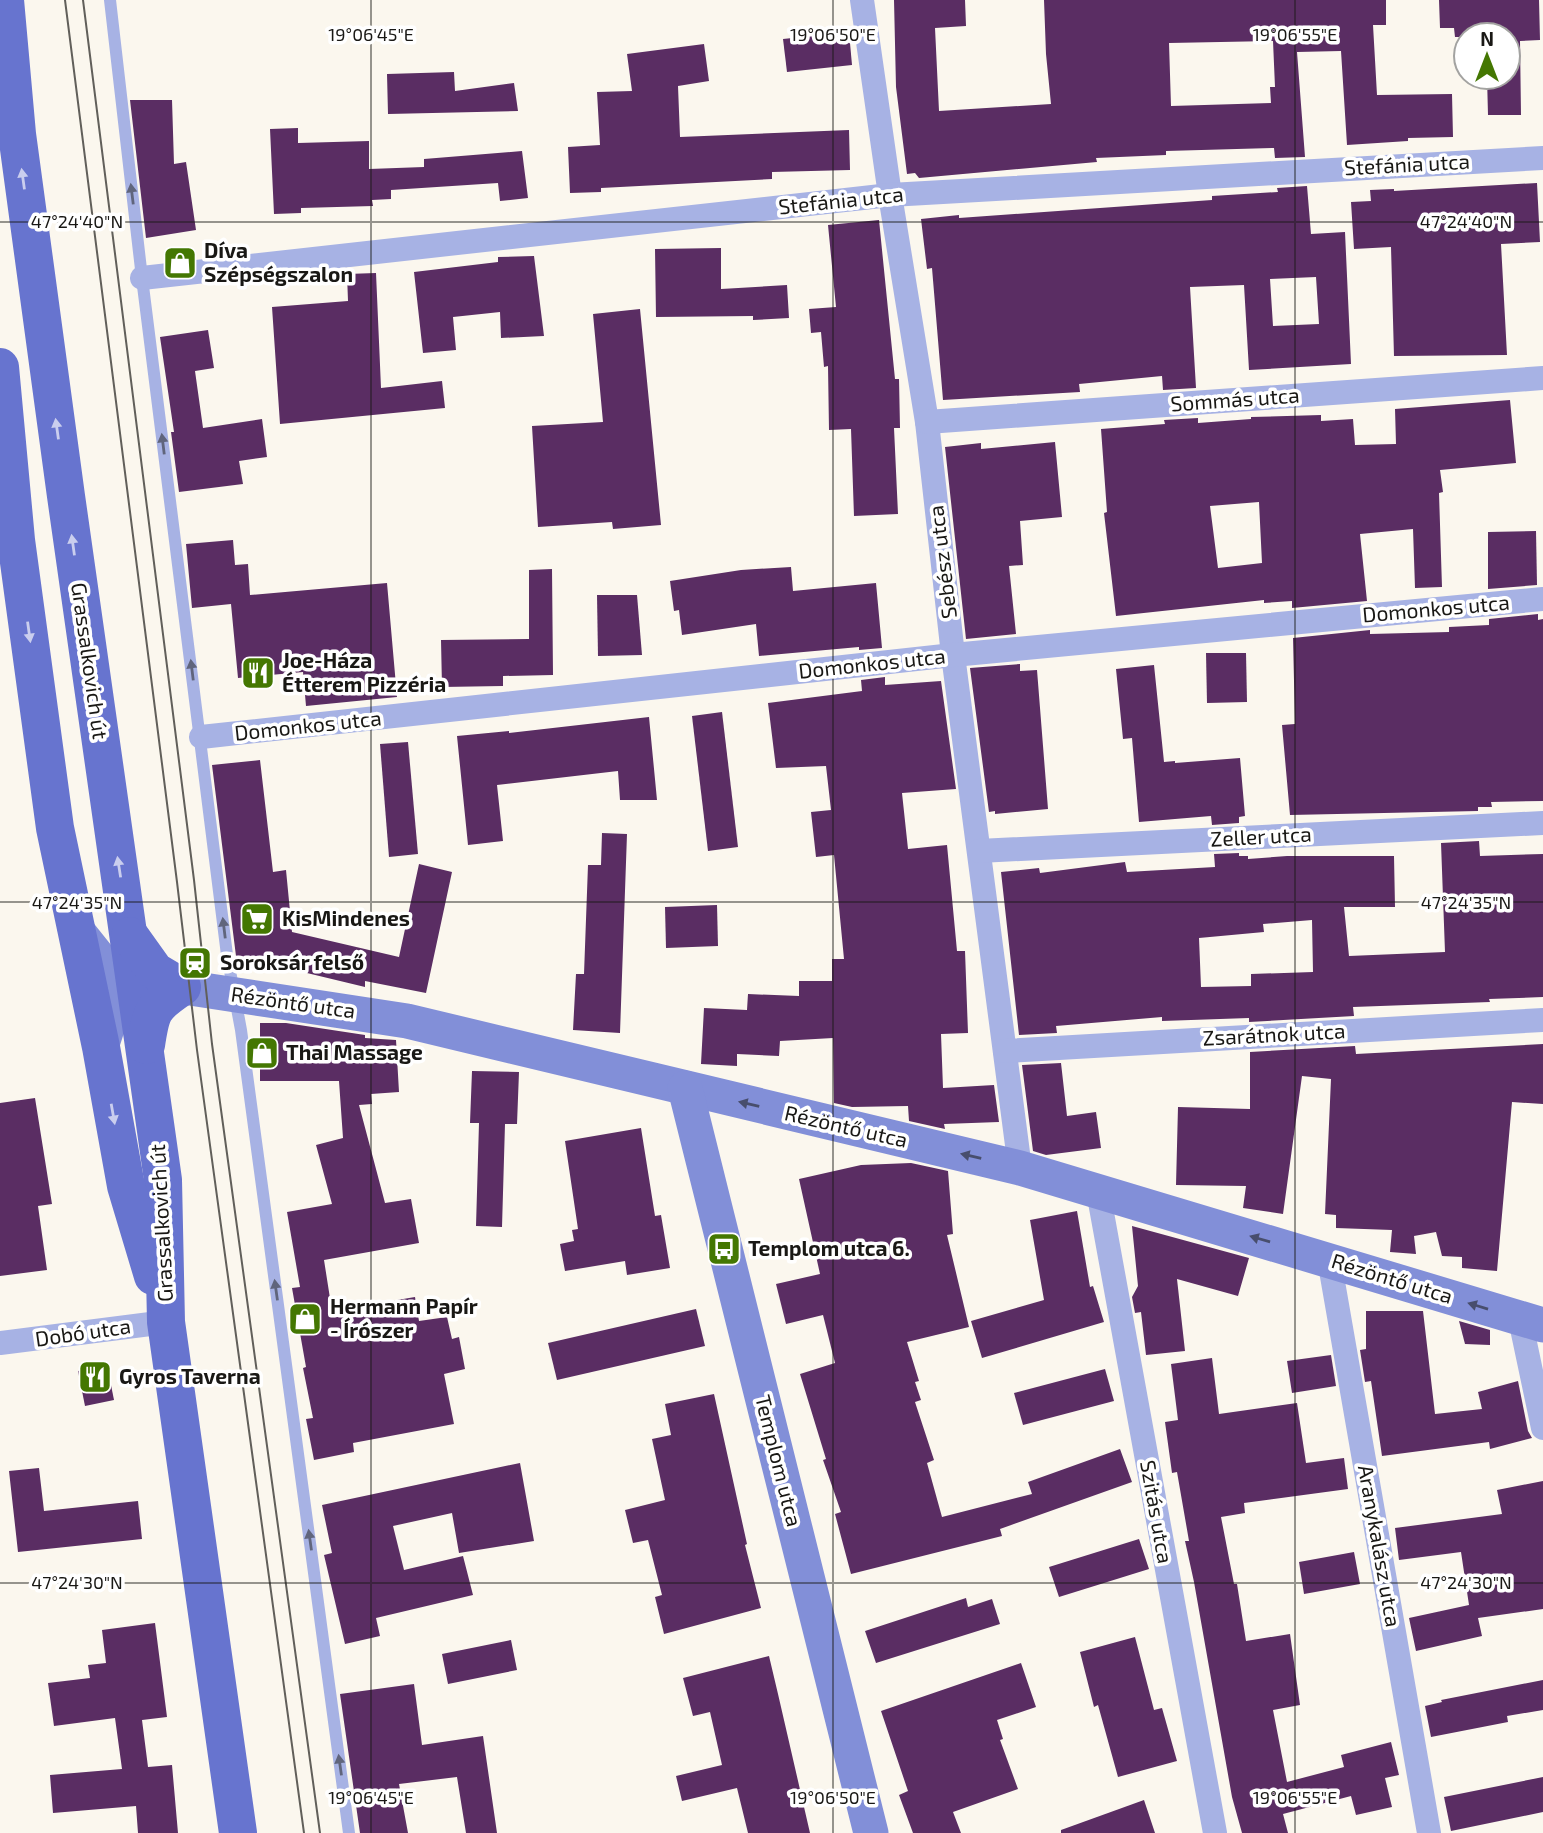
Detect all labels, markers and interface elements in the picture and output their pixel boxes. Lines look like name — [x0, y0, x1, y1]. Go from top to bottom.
north arrow — [1452, 21, 1522, 91]
text: 19°06'45"E — [328, 23, 414, 45]
text: 19°06'50"E — [790, 23, 876, 45]
text: 19°06'55"E — [1253, 23, 1337, 45]
text: N — [1480, 27, 1494, 50]
street label: Stefánia utca — [1343, 148, 1470, 179]
one-way arrow — [18, 168, 29, 190]
street label: Stefánia utca — [777, 180, 905, 219]
one-way arrow — [127, 183, 138, 205]
text: 47°24'40"N — [31, 210, 123, 232]
text: 47°24'40"N — [1420, 210, 1512, 232]
place label: Díva Szépségszalon — [204, 237, 353, 286]
shop icon: Díva Szépségszalon — [161, 244, 199, 282]
street label: Sommás utca — [1170, 382, 1300, 415]
one-way arrow — [51, 418, 62, 440]
one-way arrow — [158, 433, 169, 455]
street label: Sebész utca — [922, 504, 961, 620]
one-way arrow — [67, 534, 78, 556]
street label: Grassalkovich út — [67, 581, 114, 741]
street label: Domonkos utca — [1361, 589, 1511, 626]
one-way arrow — [23, 621, 34, 643]
street label: Domonkos utca — [797, 642, 947, 683]
place label: Joe-Háza Étterem Pizzéria — [282, 647, 446, 696]
restaurant icon: Joe-Háza Étterem Pizzéria — [239, 654, 277, 692]
one-way arrow — [187, 659, 198, 681]
street label: Domonkos utca — [233, 704, 383, 745]
street label: Zeller utca — [1210, 820, 1312, 851]
one-way arrow — [113, 856, 124, 878]
text: 47°24'35"N — [32, 891, 122, 913]
text: 47°24'35"N — [1421, 891, 1511, 913]
supermarket icon: KisMindenes — [238, 900, 276, 938]
place label: KisMindenes — [282, 905, 410, 930]
one-way arrow — [218, 917, 229, 939]
station icon: Soroksár felső — [176, 944, 214, 982]
place label: Soroksár felső — [220, 949, 364, 974]
street label: Rézöntő utca — [229, 980, 357, 1023]
street label: Zsarátnok utca — [1202, 1017, 1346, 1050]
shop icon: Thai Massage — [243, 1034, 281, 1072]
place label: Thai Massage — [286, 1039, 423, 1064]
one-way arrow — [738, 1098, 760, 1109]
street label: Rézöntő utca — [782, 1099, 910, 1152]
one-way arrow — [108, 1103, 119, 1125]
street label: Grassalkovich út — [144, 1144, 177, 1303]
one-way arrow — [960, 1150, 982, 1161]
bus stop icon: Templom utca 6. — [705, 1230, 743, 1268]
one-way arrow — [1249, 1233, 1270, 1243]
place label: Templom utca 6. — [748, 1235, 910, 1260]
street label: Rézöntő utca — [1329, 1247, 1456, 1308]
one-way arrow — [270, 1279, 281, 1301]
place label: Hermann Papír - Írószer — [330, 1293, 478, 1342]
shop icon: Hermann Papír - Írószer — [286, 1300, 324, 1338]
one-way arrow — [1467, 1300, 1488, 1310]
street label: Dobó utca — [33, 1312, 132, 1351]
restaurant icon: Gyros Taverna — [76, 1358, 114, 1396]
place label: Gyros Taverna — [119, 1363, 261, 1389]
street label: Templom utca — [751, 1392, 808, 1529]
street label: Szitás utca — [1136, 1458, 1179, 1565]
street label: Aranykalász utca — [1354, 1463, 1407, 1629]
one-way arrow — [304, 1529, 315, 1551]
text: 47°24'30"N — [31, 1571, 123, 1593]
text: 47°24'30"N — [1420, 1571, 1512, 1593]
one-way arrow — [334, 1754, 345, 1776]
text: 19°06'45"E — [328, 1786, 414, 1808]
text: 19°06'50"E — [790, 1786, 876, 1808]
text: 19°06'55"E — [1253, 1786, 1337, 1808]

